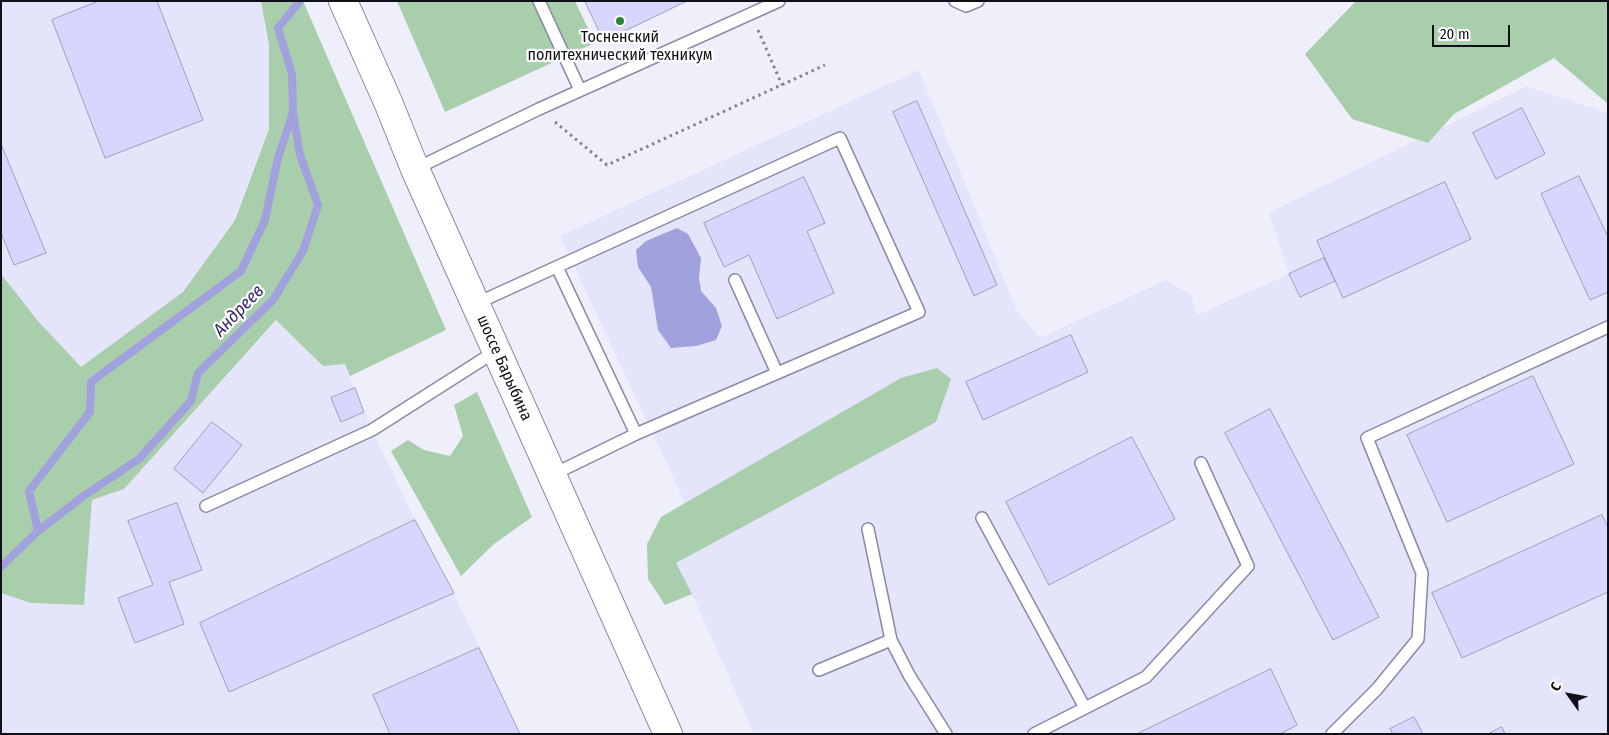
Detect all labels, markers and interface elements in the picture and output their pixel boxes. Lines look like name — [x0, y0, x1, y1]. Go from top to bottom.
marker: Тосненский политехнический техникум — [614, 15, 626, 27]
scale bar — [1434, 15, 1512, 47]
text: 20 m — [1440, 25, 1470, 43]
place label: Тосненский политехнический техникум — [528, 28, 712, 66]
water label: Андреев — [209, 281, 269, 341]
street label: шоссе Барыбина — [472, 312, 536, 424]
north arrow — [1544, 670, 1594, 720]
text: С — [1547, 679, 1565, 694]

